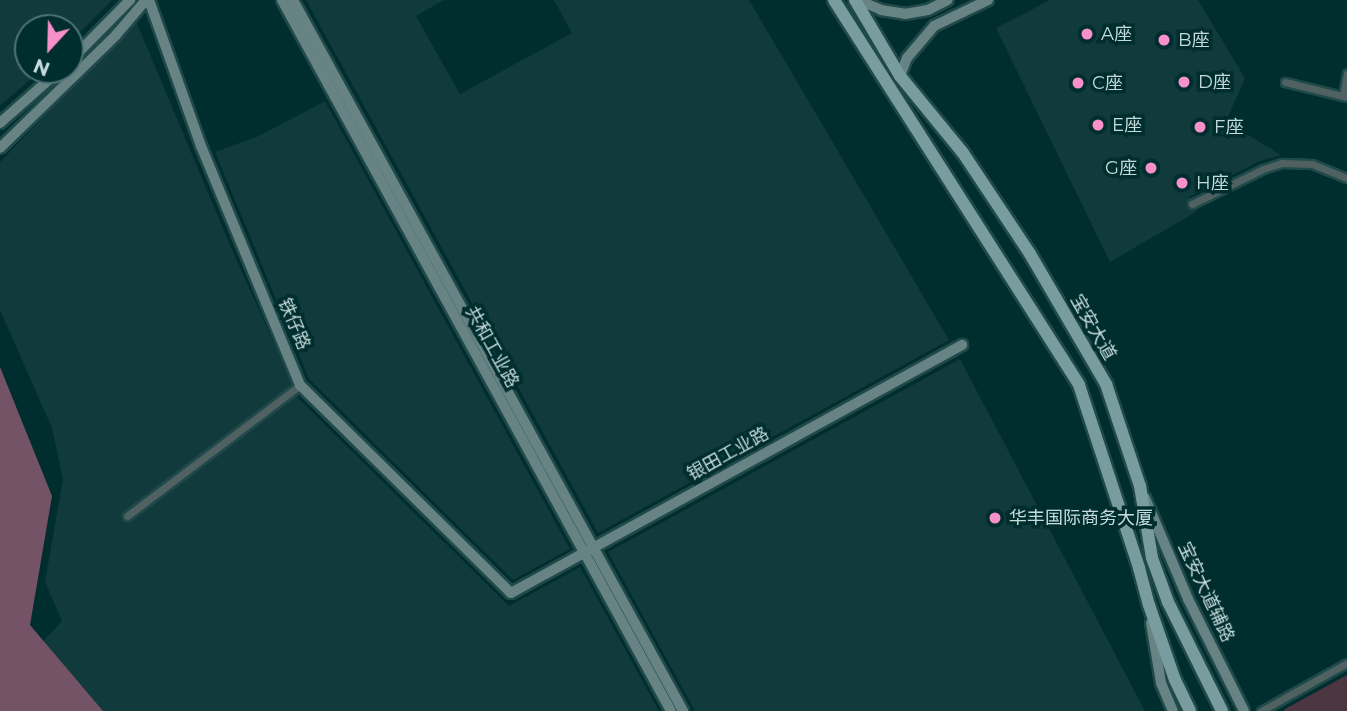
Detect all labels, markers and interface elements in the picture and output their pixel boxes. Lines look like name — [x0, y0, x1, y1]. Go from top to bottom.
north arrow — [14, 14, 84, 84]
place label: A座 — [1101, 23, 1132, 45]
marker: A座 — [1079, 26, 1095, 42]
place label: B座 — [1178, 29, 1210, 51]
marker: B座 — [1156, 32, 1172, 48]
text: N — [30, 54, 53, 81]
place label: D座 — [1198, 71, 1231, 93]
place label: C座 — [1092, 72, 1123, 94]
marker: D座 — [1176, 74, 1192, 90]
marker: C座 — [1070, 75, 1086, 91]
place label: E座 — [1112, 114, 1142, 136]
place label: F座 — [1214, 116, 1243, 138]
marker: E座 — [1090, 117, 1106, 133]
marker: F座 — [1192, 119, 1208, 135]
place label: G座 — [1105, 157, 1137, 179]
marker: G座 — [1143, 160, 1159, 176]
place label: H座 — [1196, 172, 1229, 194]
marker: H座 — [1174, 175, 1190, 191]
street label: 宝安大道 — [1066, 290, 1120, 364]
street label: 铁仔路 — [274, 295, 314, 353]
street label: 共和工业路 — [461, 302, 523, 392]
street label: 银田工业路 — [683, 423, 773, 485]
place label: 华丰国际商务大厦 — [1009, 507, 1153, 529]
marker: 华丰国际商务大厦 — [987, 510, 1003, 526]
street label: 宝安大道辅路 — [1173, 538, 1239, 646]

